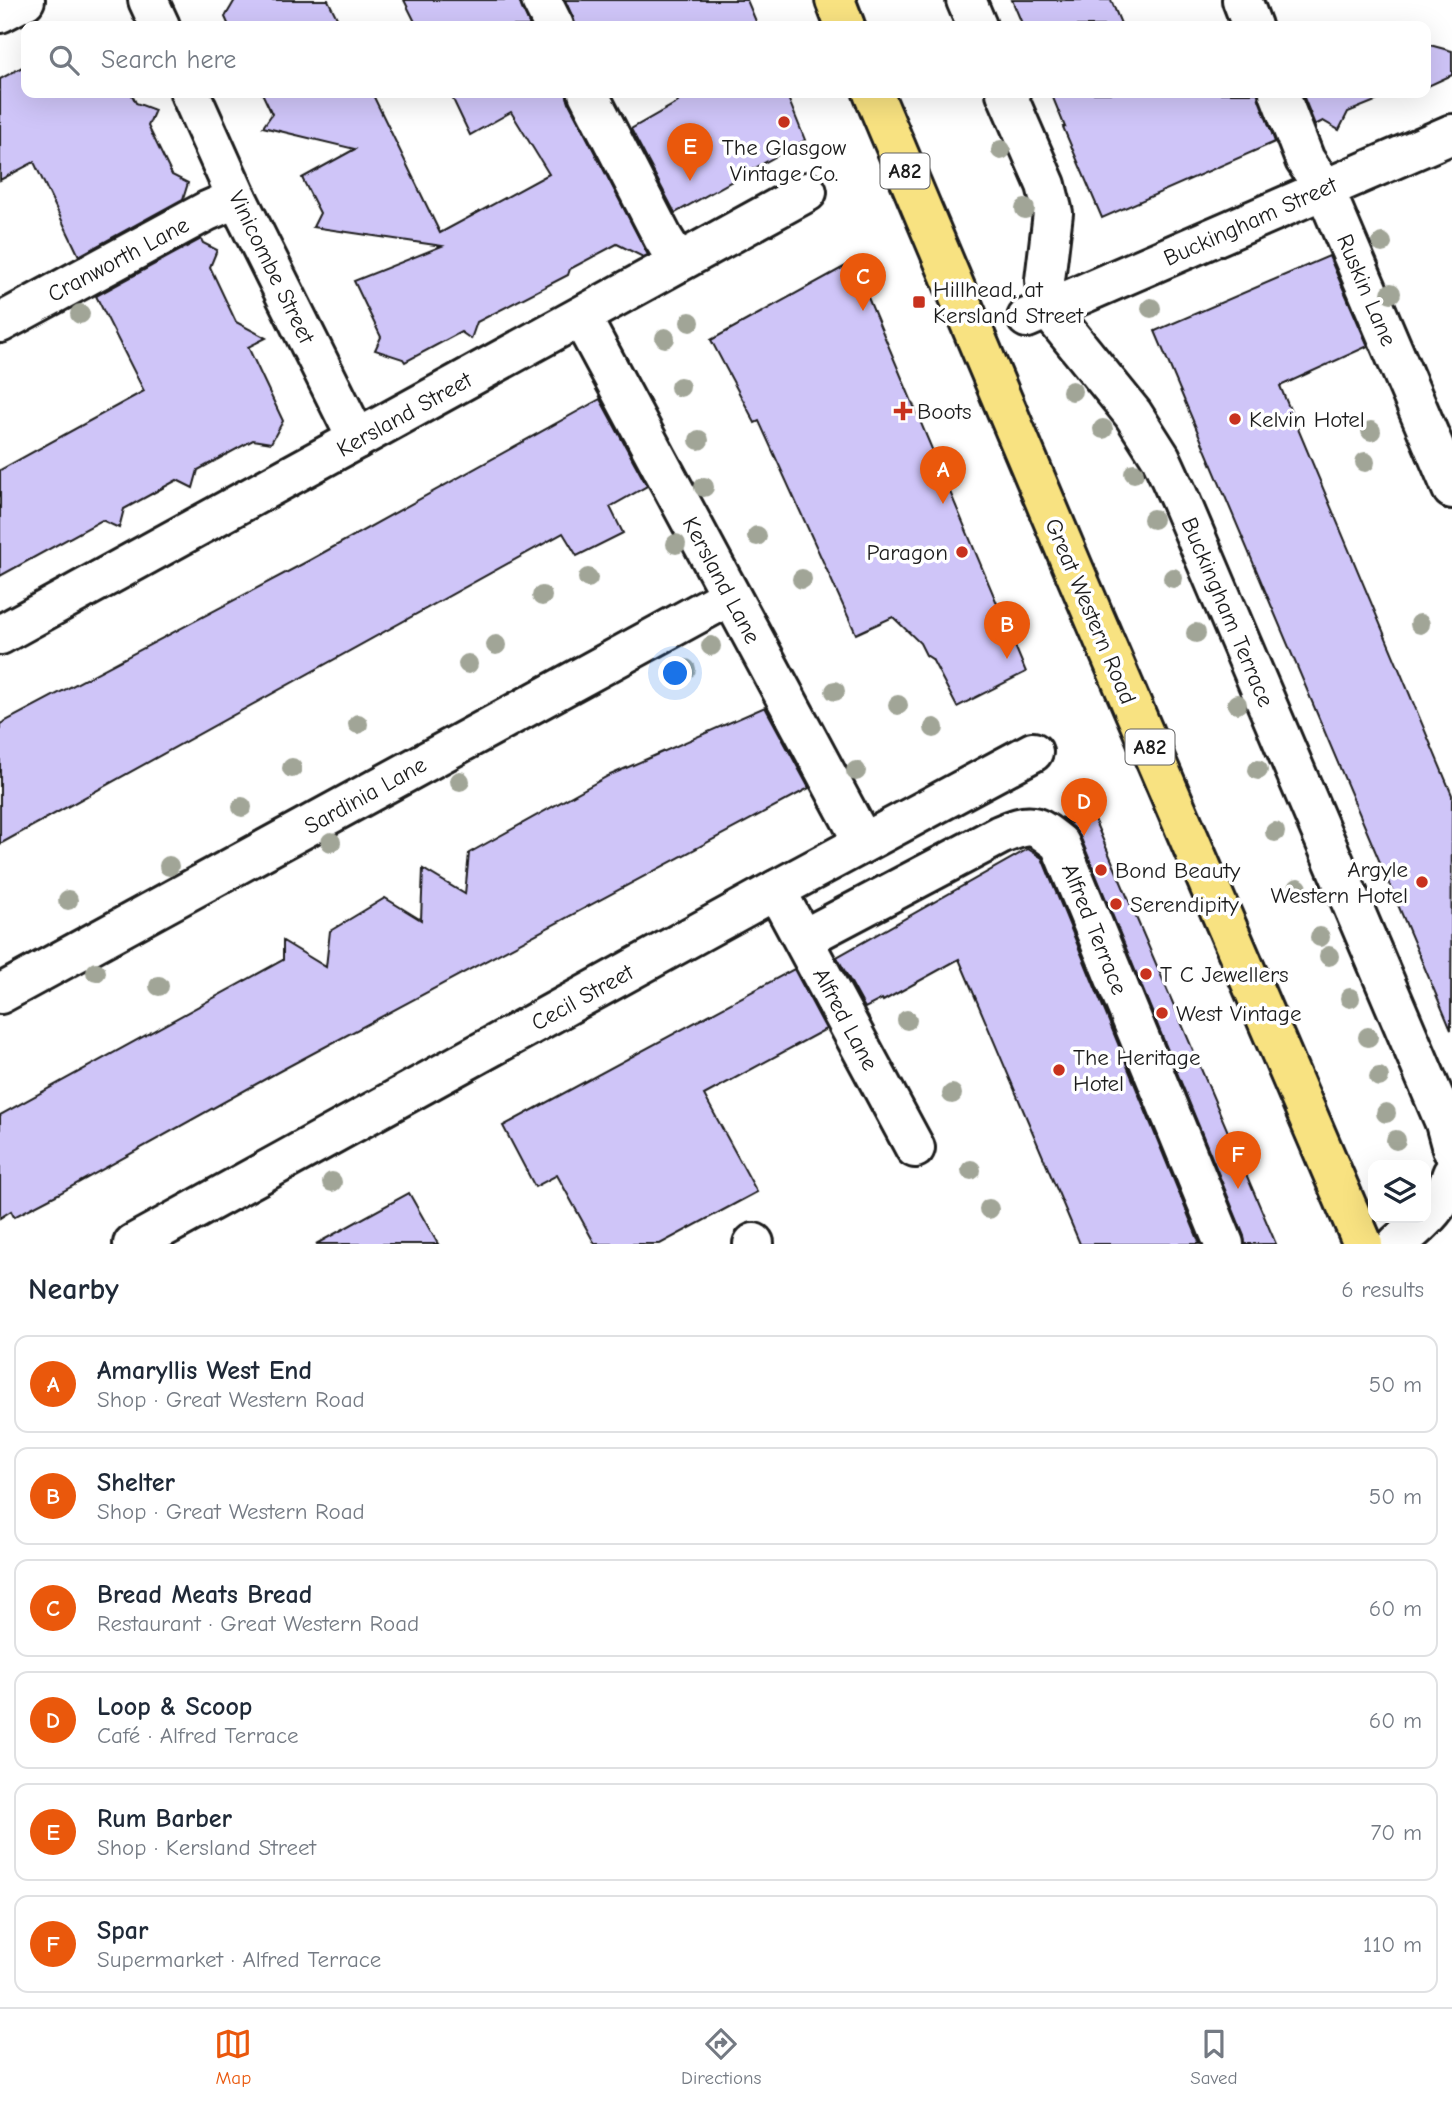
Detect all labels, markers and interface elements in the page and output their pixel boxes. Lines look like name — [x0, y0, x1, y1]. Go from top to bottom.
search box — [21, 21, 1431, 98]
icon: search — [45, 41, 83, 79]
text: Search here — [101, 45, 236, 75]
marker: The Glasgow Vintage Co. — [776, 114, 792, 130]
pin: E — [667, 123, 713, 181]
place label: The Glasgow Vintage Co. — [722, 134, 846, 187]
road number: A82 — [880, 154, 930, 188]
street label: Buckingham Street — [1159, 171, 1342, 272]
street label: Vinicombe Street — [223, 186, 321, 349]
street label: Cranworth Lane — [43, 211, 193, 308]
street label: Ruskin Lane — [1331, 230, 1402, 350]
pin: C — [840, 253, 886, 311]
place label: Hillhead, at Kersland Street — [933, 276, 1085, 329]
marker: Hillhead, at Kersland Street — [911, 294, 927, 310]
street label: Kersland Street — [332, 366, 478, 463]
place label: Boots — [917, 398, 972, 425]
marker: Boots — [895, 403, 911, 419]
place label: Kelvin Hotel — [1249, 406, 1365, 433]
marker: Kelvin Hotel — [1227, 411, 1243, 427]
pin: A — [920, 446, 966, 504]
street label: Kersland Lane — [677, 512, 766, 648]
street label: Buckingham Terrace — [1175, 513, 1280, 711]
street label: Great Western Road — [1039, 514, 1142, 708]
place label: Paragon — [867, 539, 948, 566]
marker: Paragon — [954, 544, 970, 560]
pin: B — [984, 601, 1030, 659]
your location — [658, 656, 692, 690]
road number: A82 — [1126, 730, 1174, 764]
street label: Sardinia Lane — [300, 751, 431, 840]
pin: D — [1061, 778, 1107, 836]
place label: Argyle Western Hotel — [1271, 856, 1408, 909]
place label: Bond Beauty — [1115, 857, 1241, 884]
street label: Alfred Terrace — [1056, 860, 1133, 999]
marker: Bond Beauty — [1093, 862, 1109, 878]
marker: Argyle Western Hotel — [1414, 874, 1430, 890]
place label: Serendipity — [1130, 891, 1240, 918]
marker: Serendipity — [1108, 896, 1124, 912]
street label: Cecil Street — [527, 958, 639, 1036]
place label: T C Jewellers — [1160, 961, 1289, 988]
street label: Alfred Lane — [807, 963, 884, 1075]
marker: T C Jewellers — [1138, 966, 1154, 982]
place label: West Vintage — [1176, 1000, 1302, 1027]
marker: West Vintage — [1154, 1005, 1170, 1021]
place label: The Heritage Hotel — [1073, 1044, 1201, 1097]
marker: The Heritage Hotel — [1051, 1062, 1067, 1078]
pin: F — [1215, 1131, 1261, 1189]
map controls — [1368, 1160, 1431, 1223]
button: layers — [1368, 1160, 1431, 1223]
text: Nearby — [28, 1272, 119, 1307]
text: 6 results — [1341, 1276, 1424, 1303]
text: Amaryllis West End — [97, 1356, 312, 1386]
text: A — [47, 1371, 59, 1398]
text: 50 m — [1369, 1371, 1422, 1398]
text: Shop · Great Western Road — [97, 1386, 365, 1413]
text: Shelter — [97, 1468, 175, 1498]
text: B — [46, 1483, 60, 1510]
text: 50 m — [1369, 1483, 1422, 1510]
text: Shop · Great Western Road — [97, 1498, 365, 1525]
text: Bread Meats Bread — [97, 1580, 312, 1610]
text: C — [46, 1595, 60, 1622]
text: 60 m — [1369, 1595, 1422, 1622]
text: Restaurant · Great Western Road — [97, 1610, 419, 1637]
text: Loop & Scoop — [97, 1692, 252, 1722]
text: D — [46, 1707, 60, 1734]
text: 60 m — [1369, 1707, 1422, 1734]
text: Café · Alfred Terrace — [97, 1722, 299, 1749]
text: Rum Barber — [97, 1804, 232, 1834]
text: E — [46, 1819, 60, 1846]
text: 70 m — [1370, 1819, 1422, 1846]
text: Shop · Kersland Street — [97, 1834, 316, 1861]
text: Spar — [97, 1916, 148, 1946]
text: F — [46, 1931, 60, 1958]
text: 110 m — [1363, 1931, 1422, 1958]
text: Supermarket · Alfred Terrace — [97, 1946, 381, 1973]
tab: Map — [214, 2025, 252, 2089]
tab: Directions — [681, 2025, 761, 2089]
tab: Saved — [1190, 2025, 1238, 2089]

